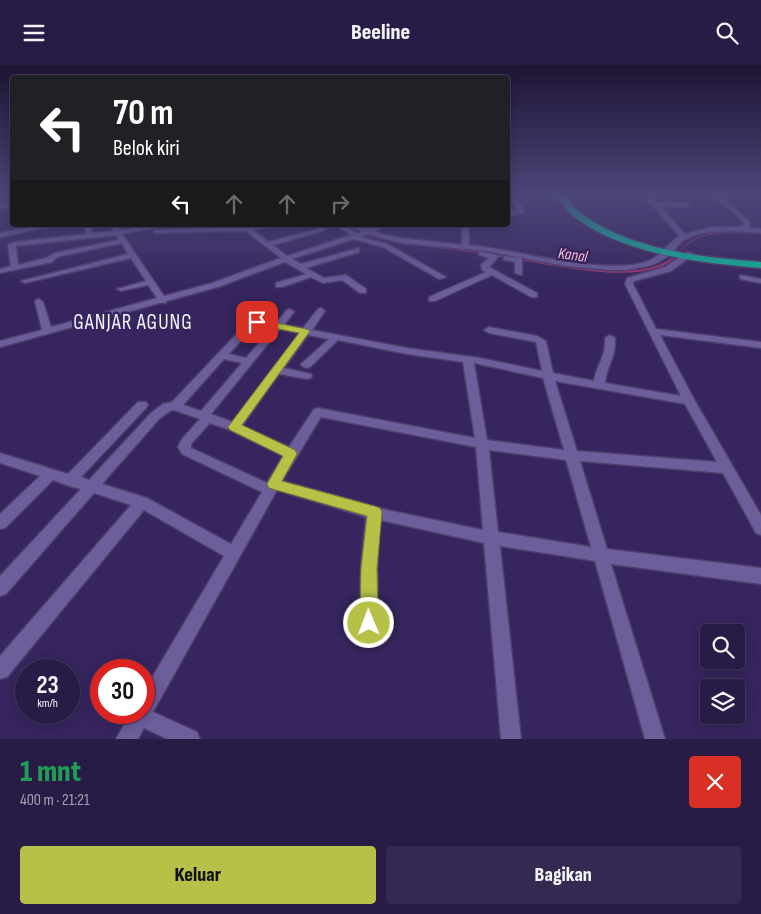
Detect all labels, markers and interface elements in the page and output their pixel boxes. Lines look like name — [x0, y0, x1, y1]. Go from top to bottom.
icon: menu — [20, 19, 48, 47]
text: Beeline — [351, 19, 410, 46]
icon: search — [713, 19, 741, 47]
text: 70 m — [113, 92, 173, 135]
icon: left — [30, 95, 95, 160]
text: Belok kiri — [113, 135, 180, 162]
icon: left — [167, 190, 195, 218]
icon: ahead — [220, 190, 248, 218]
icon: ahead — [273, 190, 301, 218]
icon: right — [326, 190, 354, 218]
water label: Kanal — [557, 244, 590, 267]
pin — [236, 301, 278, 343]
icon: arrive — [243, 308, 271, 336]
district label: GANJAR AGUNG — [73, 310, 193, 335]
position arrow — [342, 596, 394, 648]
map controls — [700, 624, 745, 724]
button: search — [700, 624, 745, 669]
speed limit sign: 30 — [90, 659, 155, 724]
text: 23 — [36, 670, 59, 701]
button: layers — [700, 679, 745, 724]
text: km/h — [37, 696, 58, 711]
text: 1 mnt — [20, 754, 81, 790]
button: close — [689, 756, 741, 808]
text: 400 m · 21:21 — [20, 791, 90, 810]
button: Keluar — [20, 846, 376, 904]
button: Bagikan — [386, 846, 741, 904]

